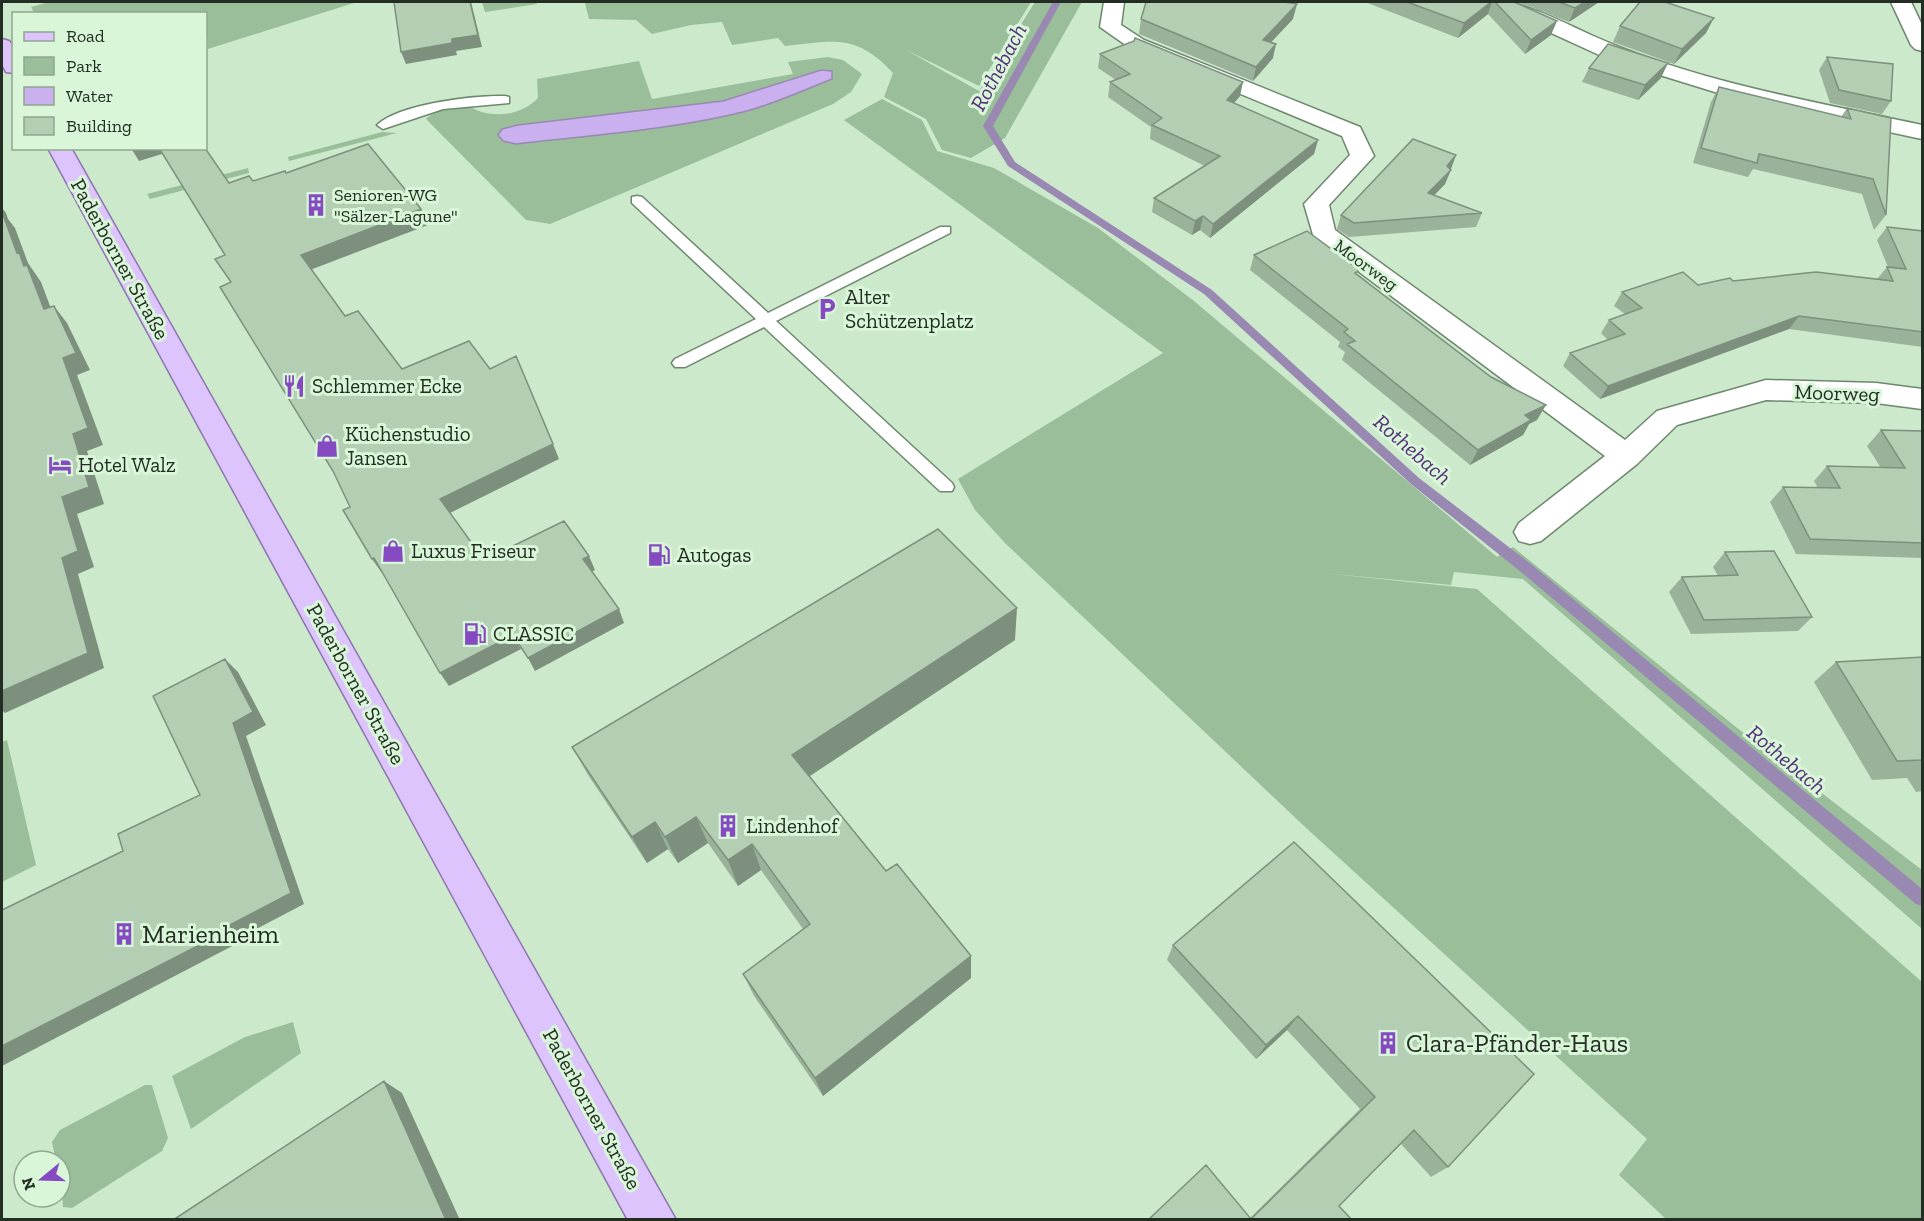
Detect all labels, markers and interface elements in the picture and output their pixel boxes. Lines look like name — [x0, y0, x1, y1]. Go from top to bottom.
legend — [12, 12, 207, 150]
water label: Rothebach — [964, 19, 1033, 115]
text: Road — [66, 25, 105, 47]
text: Park — [66, 55, 102, 77]
text: Water — [66, 85, 113, 107]
text: Building — [66, 115, 132, 137]
street label: Paderborner Straße — [66, 174, 175, 344]
place label: Senioren-WG "Sälzer-Lagune" — [334, 184, 458, 227]
building icon: Senioren-WG "Sälzer-Lagune" — [303, 192, 329, 218]
street label: Moorweg — [1330, 235, 1402, 296]
place label: Alter Schützenplatz — [845, 284, 974, 333]
parking icon: Alter Schützenplatz — [814, 296, 840, 322]
restaurant icon: Schlemmer Ecke — [281, 373, 307, 399]
place label: Schlemmer Ecke — [312, 373, 462, 398]
street label: Moorweg — [1794, 379, 1881, 407]
water label: Rothebach — [1368, 408, 1457, 491]
place label: Küchenstudio Jansen — [345, 421, 470, 470]
shop icon: Küchenstudio Jansen — [314, 433, 340, 459]
hotel icon: Hotel Walz — [47, 452, 73, 478]
place label: Hotel Walz — [78, 452, 176, 477]
shop icon: Luxus Friseur — [380, 538, 406, 564]
place label: Luxus Friseur — [411, 538, 537, 563]
fuel station icon: Autogas — [646, 542, 672, 568]
place label: Autogas — [677, 542, 751, 567]
street label: Paderborner Straße — [302, 599, 411, 769]
fuel station icon: CLASSIC — [462, 621, 488, 647]
place label: CLASSIC — [493, 621, 574, 646]
water label: Rothebach — [1742, 719, 1832, 800]
building icon: Lindenhof — [715, 813, 741, 839]
place label: Lindenhof — [746, 813, 839, 838]
place label: Marienheim — [142, 918, 280, 950]
building icon: Marienheim — [111, 921, 137, 947]
street label: Paderborner Straße — [538, 1024, 647, 1194]
place label: Clara-Pfänder-Haus — [1406, 1027, 1628, 1059]
building icon: Clara-Pfänder-Haus — [1375, 1030, 1401, 1056]
north arrow — [12, 1149, 72, 1209]
text: N — [17, 1175, 39, 1193]

